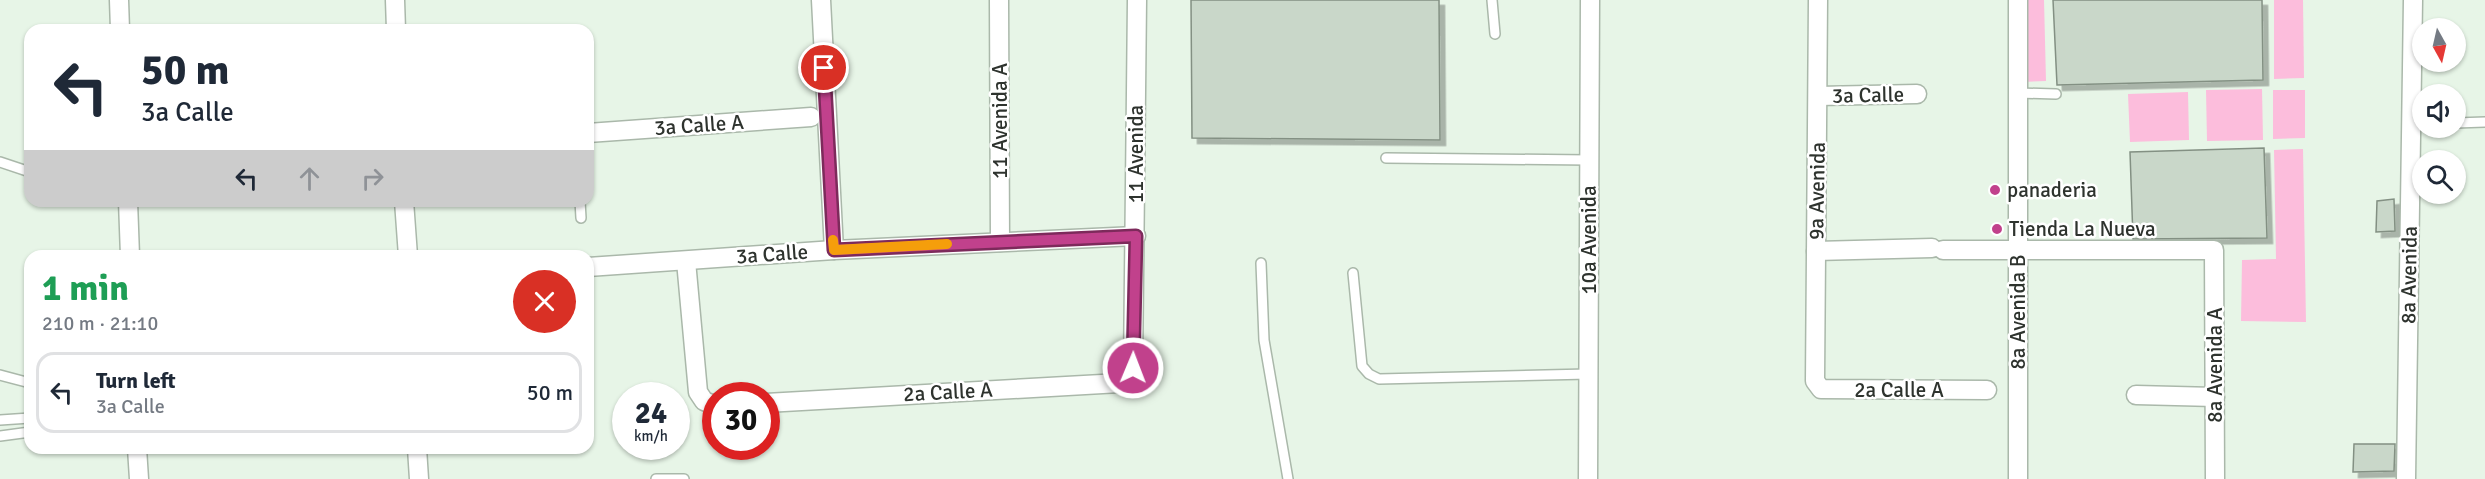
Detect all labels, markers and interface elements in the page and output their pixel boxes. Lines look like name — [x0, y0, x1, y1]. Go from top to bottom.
north arrow — [2412, 18, 2466, 72]
map controls — [2412, 18, 2466, 204]
pin — [798, 42, 849, 93]
text: 50 m — [141, 45, 230, 96]
icon: left — [42, 48, 120, 126]
icon: arrive — [807, 51, 840, 84]
street label: 11 Avenida A — [987, 63, 1013, 179]
street label: 3a Calle — [1832, 81, 1904, 109]
button: sound — [2412, 84, 2466, 138]
text: 3a Calle — [141, 96, 234, 129]
street label: 11 Avenida — [1123, 105, 1149, 203]
street label: 3a Calle A — [653, 109, 745, 141]
street label: 9a Avenida — [1803, 142, 1831, 240]
button: search — [2412, 150, 2466, 204]
icon: left — [230, 162, 263, 195]
icon: ahead — [293, 162, 326, 195]
icon: right — [356, 162, 389, 195]
place label: panaderia — [2007, 177, 2097, 203]
marker: panaderia — [1988, 183, 2002, 197]
street label: 10a Avenida — [1576, 185, 1602, 295]
place label: Tienda La Nueva — [2009, 216, 2156, 242]
marker: Tienda La Nueva — [1990, 222, 2004, 236]
street label: 8a Avenida — [2395, 226, 2423, 324]
street label: 3a Calle — [735, 239, 809, 269]
street label: 8a Avenida B — [2005, 254, 2031, 370]
text: 1 min — [42, 266, 129, 311]
button: close — [513, 270, 576, 333]
street label: 8a Avenida A — [2202, 307, 2228, 423]
text: 210 m · 21:10 — [42, 311, 158, 336]
position arrow — [1101, 336, 1165, 400]
text: Turn left — [96, 367, 176, 394]
icon: left — [45, 376, 78, 409]
street label: 2a Calle A — [903, 377, 994, 407]
street label: 2a Calle A — [1854, 377, 1944, 403]
text: 50 m — [527, 379, 573, 406]
speed limit sign: 30 — [702, 382, 780, 460]
text: 3a Calle — [96, 394, 165, 419]
text: 24 — [635, 395, 667, 432]
text: km/h — [634, 427, 668, 445]

